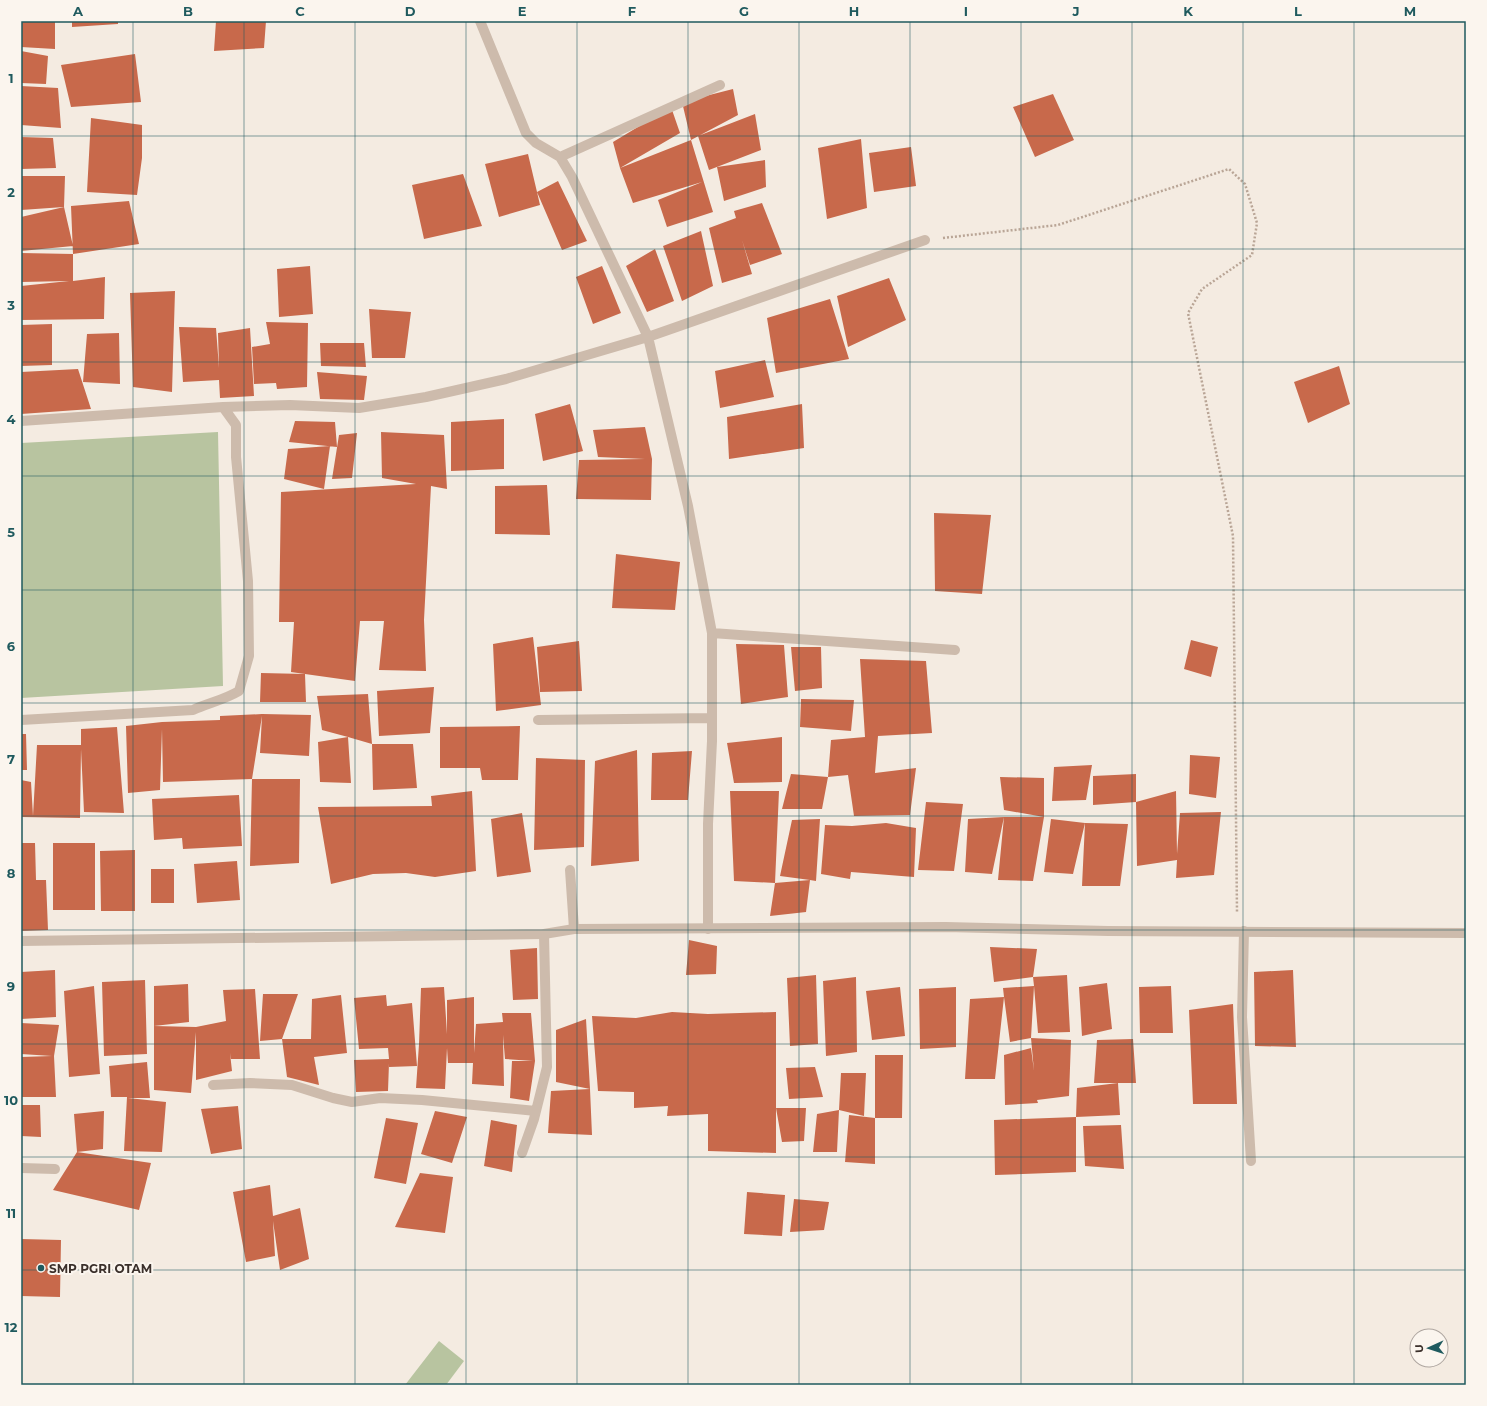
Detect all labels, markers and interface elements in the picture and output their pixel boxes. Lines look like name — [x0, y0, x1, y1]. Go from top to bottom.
text: A — [72, 3, 84, 19]
text: B — [183, 3, 193, 19]
text: C — [295, 3, 305, 19]
text: D — [405, 3, 416, 19]
text: E — [518, 3, 527, 19]
text: F — [628, 3, 636, 19]
text: G — [739, 3, 749, 19]
text: H — [849, 3, 859, 19]
text: I — [964, 3, 968, 19]
text: J — [1071, 3, 1080, 19]
text: K — [1183, 3, 1193, 19]
text: L — [1294, 3, 1302, 19]
text: M — [1404, 3, 1416, 19]
text: 1 — [8, 70, 14, 86]
text: 2 — [7, 184, 15, 200]
text: 3 — [6, 297, 15, 313]
text: 4 — [7, 411, 16, 427]
text: 5 — [7, 524, 15, 540]
text: 6 — [7, 638, 16, 654]
text: 7 — [7, 751, 15, 767]
text: 8 — [7, 865, 16, 881]
text: 9 — [7, 978, 15, 994]
text: 10 — [4, 1092, 18, 1108]
text: 11 — [6, 1205, 16, 1221]
place label: SMP PGRI OTAM — [49, 1261, 152, 1276]
marker: SMP PGRI OTAM — [36, 1263, 46, 1273]
text: 12 — [5, 1319, 18, 1335]
north arrow — [1409, 1328, 1449, 1368]
text: U — [1412, 1344, 1426, 1353]

